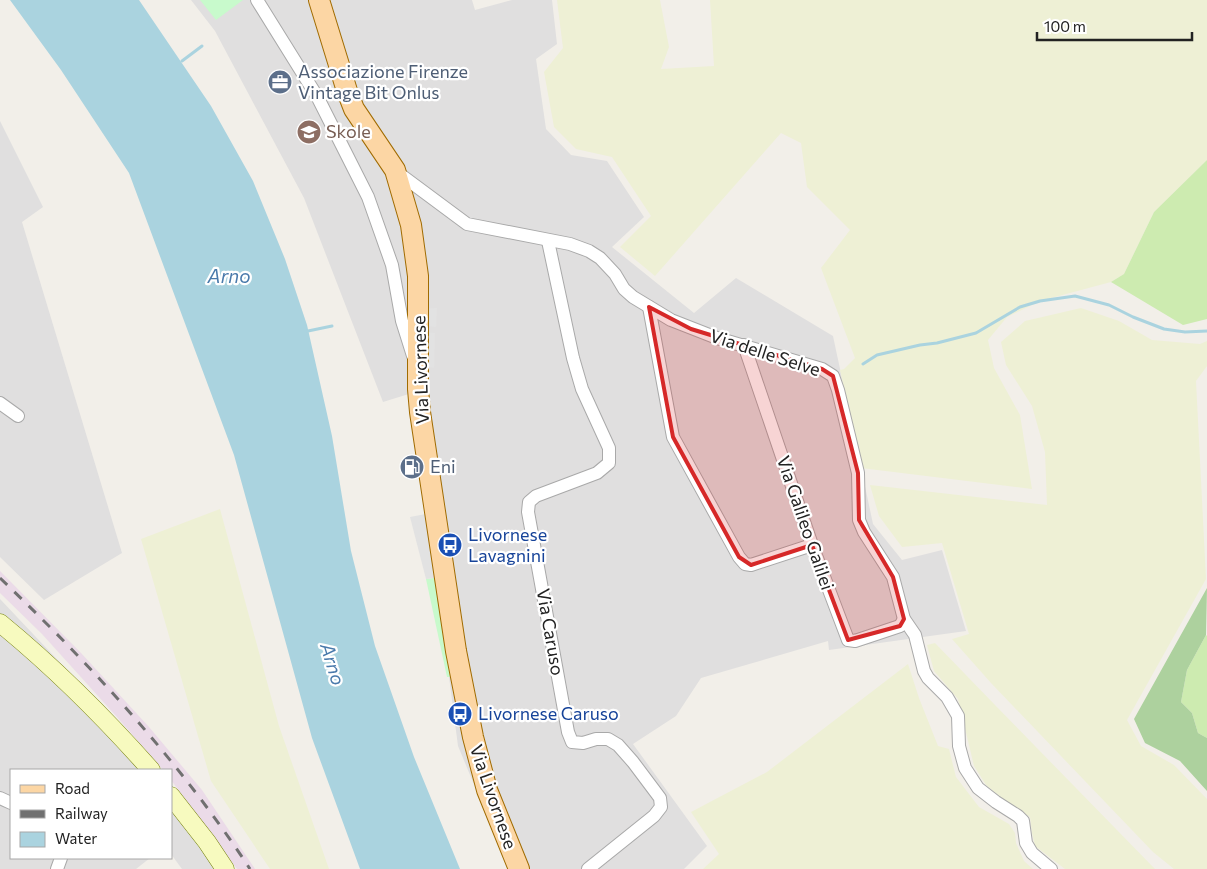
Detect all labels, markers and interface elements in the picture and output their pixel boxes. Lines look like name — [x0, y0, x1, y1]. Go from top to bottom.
scale bar — [1037, 10, 1192, 42]
text: 100 m — [1044, 17, 1086, 35]
place label: Associazione Firenze Vintage Bit Onlus — [298, 60, 468, 103]
office icon: Associazione Firenze Vintage Bit Onlus — [267, 69, 293, 95]
school or university icon: Skole — [296, 119, 322, 145]
place label: Skole — [326, 120, 371, 142]
water label: Arno — [207, 264, 250, 287]
street label: Via Livornese — [407, 315, 433, 425]
street label: Via delle Selve — [707, 324, 823, 380]
street label: Via Galileo Galilei — [773, 453, 839, 593]
fuel station icon: Eni — [399, 454, 425, 480]
place label: Eni — [430, 455, 456, 477]
place label: Livornese Lavagnini — [468, 523, 547, 566]
bus stop icon: Livornese Lavagnini — [437, 532, 463, 558]
street label: Via Caruso — [533, 587, 569, 677]
water label: Arno — [316, 639, 351, 688]
bus stop icon: Livornese Caruso — [447, 701, 473, 727]
place label: Livornese Caruso — [478, 702, 619, 724]
street label: Via Livornese — [466, 741, 522, 852]
legend — [10, 769, 172, 859]
text: Road — [55, 779, 90, 797]
text: Railway — [55, 804, 108, 822]
text: Water — [55, 829, 97, 847]

